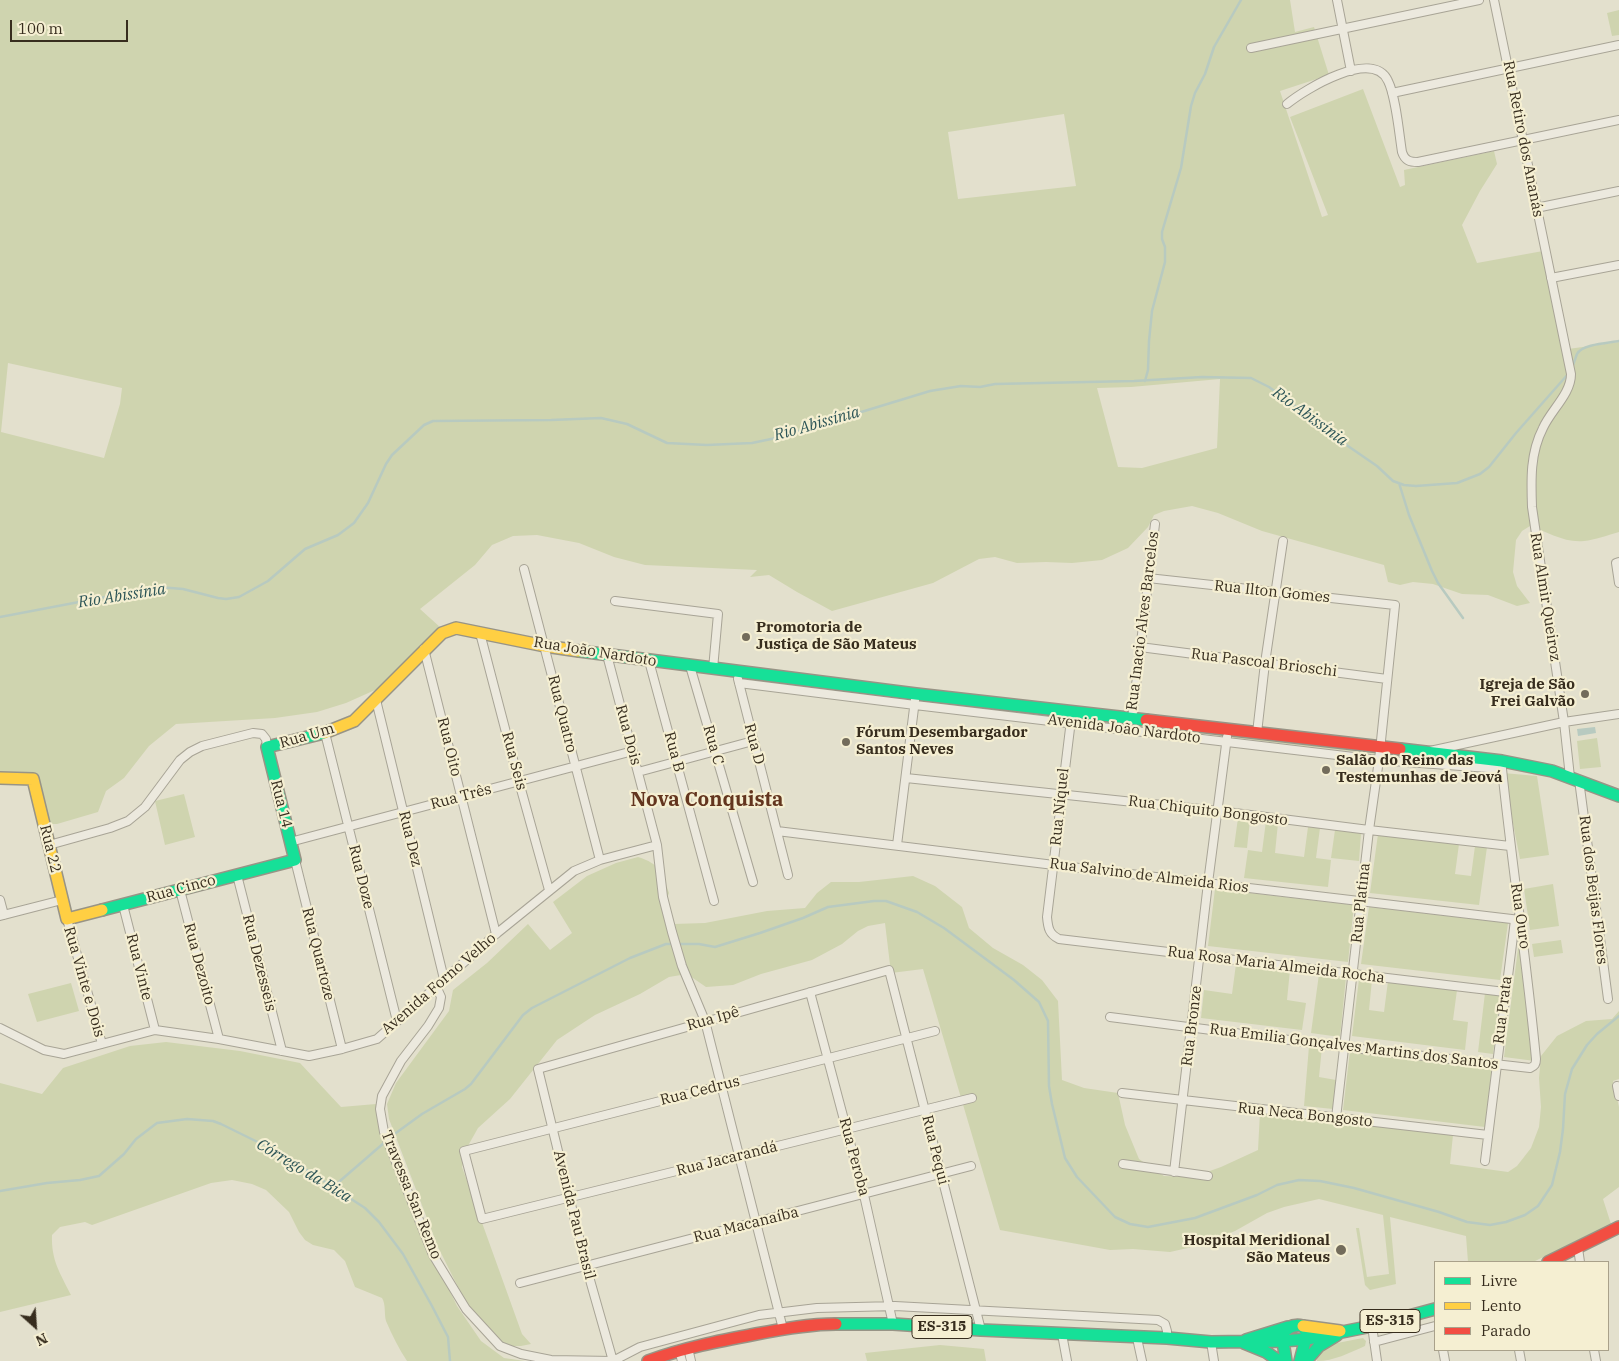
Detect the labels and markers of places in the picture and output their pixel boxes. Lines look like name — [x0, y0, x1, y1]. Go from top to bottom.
place label: Promotoria de Justiça de São Mateus — [756, 619, 917, 654]
marker: Promotoria de Justiça de São Mateus — [740, 631, 752, 643]
place label: Igreja de São Frei Galvão — [1480, 676, 1575, 711]
marker: Igreja de São Frei Galvão — [1579, 688, 1591, 700]
place label: Fórum Desembargador Santos Neves — [856, 724, 1028, 759]
marker: Fórum Desembargador Santos Neves — [840, 736, 852, 748]
place label: Salão do Reino das Testemunhas de Jeová — [1336, 752, 1502, 787]
marker: Salão do Reino das Testemunhas de Jeová — [1320, 764, 1332, 776]
place label: Hospital Meridional São Mateus — [1183, 1232, 1330, 1267]
marker: Hospital Meridional São Mateus — [1334, 1243, 1348, 1257]

